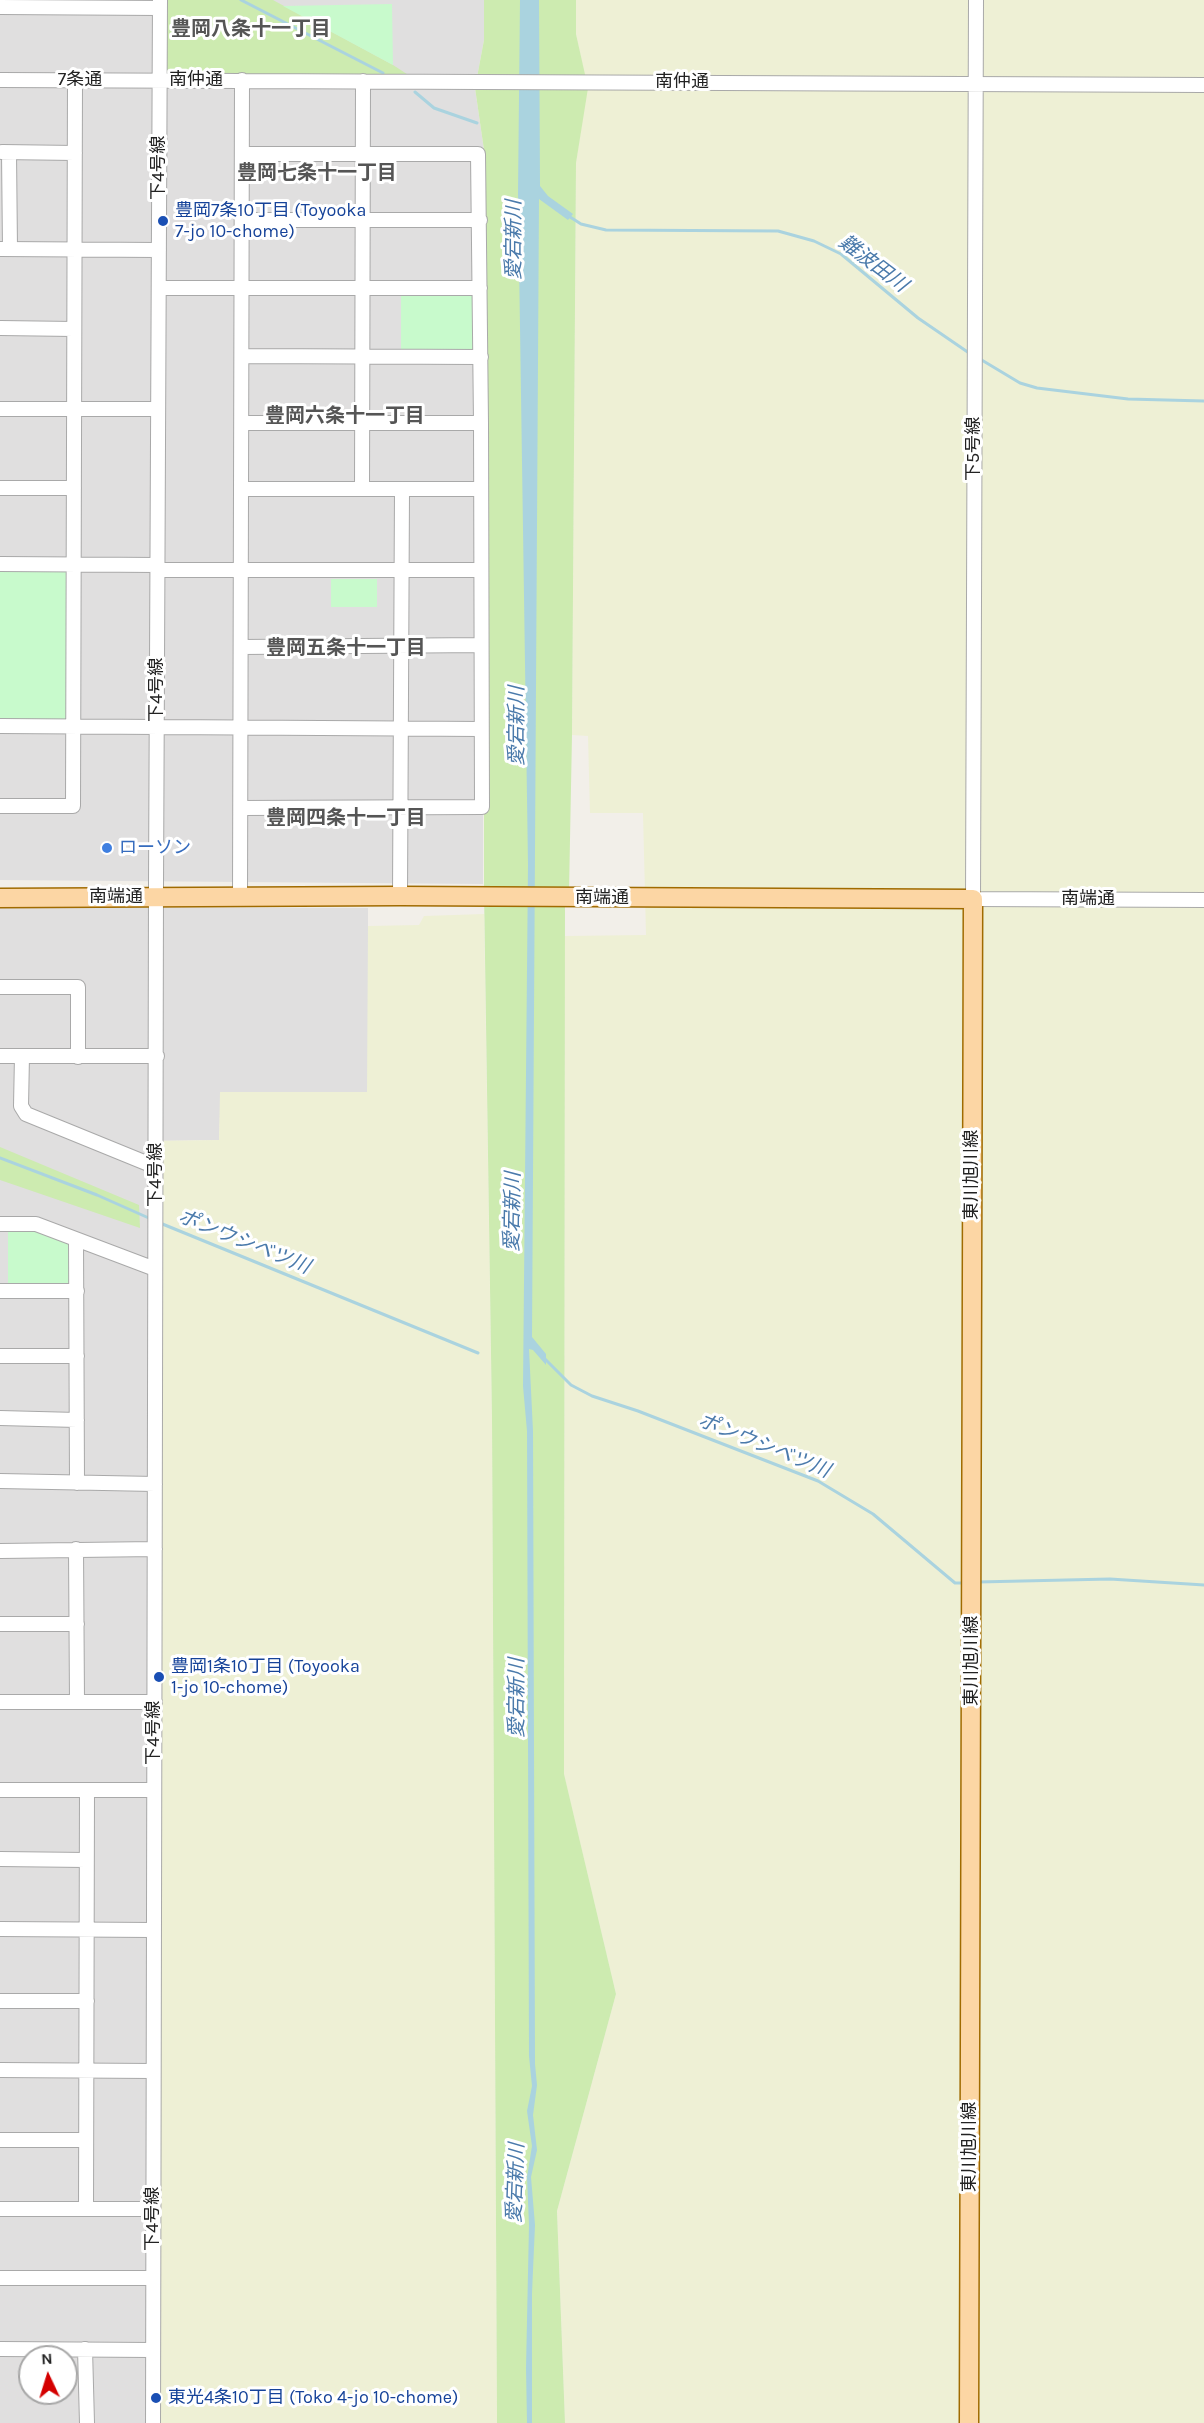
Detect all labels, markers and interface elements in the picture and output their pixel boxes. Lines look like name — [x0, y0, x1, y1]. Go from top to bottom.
district label: 豊岡八条十一丁目 — [171, 17, 331, 41]
street label: 7条通 — [58, 69, 102, 91]
street label: 南仲通 — [169, 69, 223, 91]
street label: 南仲通 — [655, 71, 709, 93]
street label: 下4号線 — [148, 136, 170, 200]
district label: 豊岡七条十一丁目 — [237, 161, 397, 185]
place label: 豊岡7条10丁目 (Toyooka 7-jo 10-chome) — [175, 200, 366, 242]
water label: 愛宕新川 — [502, 200, 526, 280]
marker: 豊岡7条10丁目 (Toyooka 7-jo 10-chome) — [156, 214, 170, 228]
water label: 難波田川 — [834, 230, 912, 298]
district label: 豊岡六条十一丁目 — [265, 404, 425, 428]
street label: 下5号線 — [963, 417, 985, 481]
district label: 豊岡五条十一丁目 — [266, 636, 426, 660]
street label: 下4号線 — [146, 658, 168, 722]
water label: 愛宕新川 — [505, 686, 529, 766]
district label: 豊岡四条十一丁目 — [266, 806, 426, 830]
place label: ローソン — [119, 837, 191, 859]
marker: ローソン — [100, 841, 114, 855]
street label: 南端通 — [89, 886, 143, 908]
street label: 南端通 — [575, 887, 629, 909]
street label: 南端通 — [1061, 888, 1115, 910]
street label: 東川旭川線 — [961, 1130, 983, 1220]
street label: 下4号線 — [145, 1143, 167, 1207]
water label: 愛宕新川 — [500, 1172, 526, 1252]
water label: ポンウシベツ川 — [175, 1205, 313, 1279]
water label: ポンウシベツ川 — [695, 1409, 833, 1483]
street label: 東川旭川線 — [961, 1616, 983, 1706]
place label: 豊岡1条10丁目 (Toyooka 1-jo 10-chome) — [171, 1656, 360, 1698]
water label: 愛宕新川 — [505, 1658, 529, 1738]
marker: 豊岡1条10丁目 (Toyooka 1-jo 10-chome) — [152, 1670, 166, 1684]
street label: 下4号線 — [143, 1701, 165, 1765]
street label: 東川旭川線 — [959, 2102, 981, 2192]
water label: 愛宕新川 — [503, 2143, 529, 2223]
street label: 下4号線 — [142, 2187, 164, 2251]
north arrow — [18, 2345, 78, 2405]
text: N — [40, 2349, 53, 2368]
place label: 東光4条10丁目 (Toko 4-jo 10-chome) — [168, 2387, 458, 2409]
marker: 東光4条10丁目 (Toko 4-jo 10-chome) — [149, 2391, 163, 2405]

